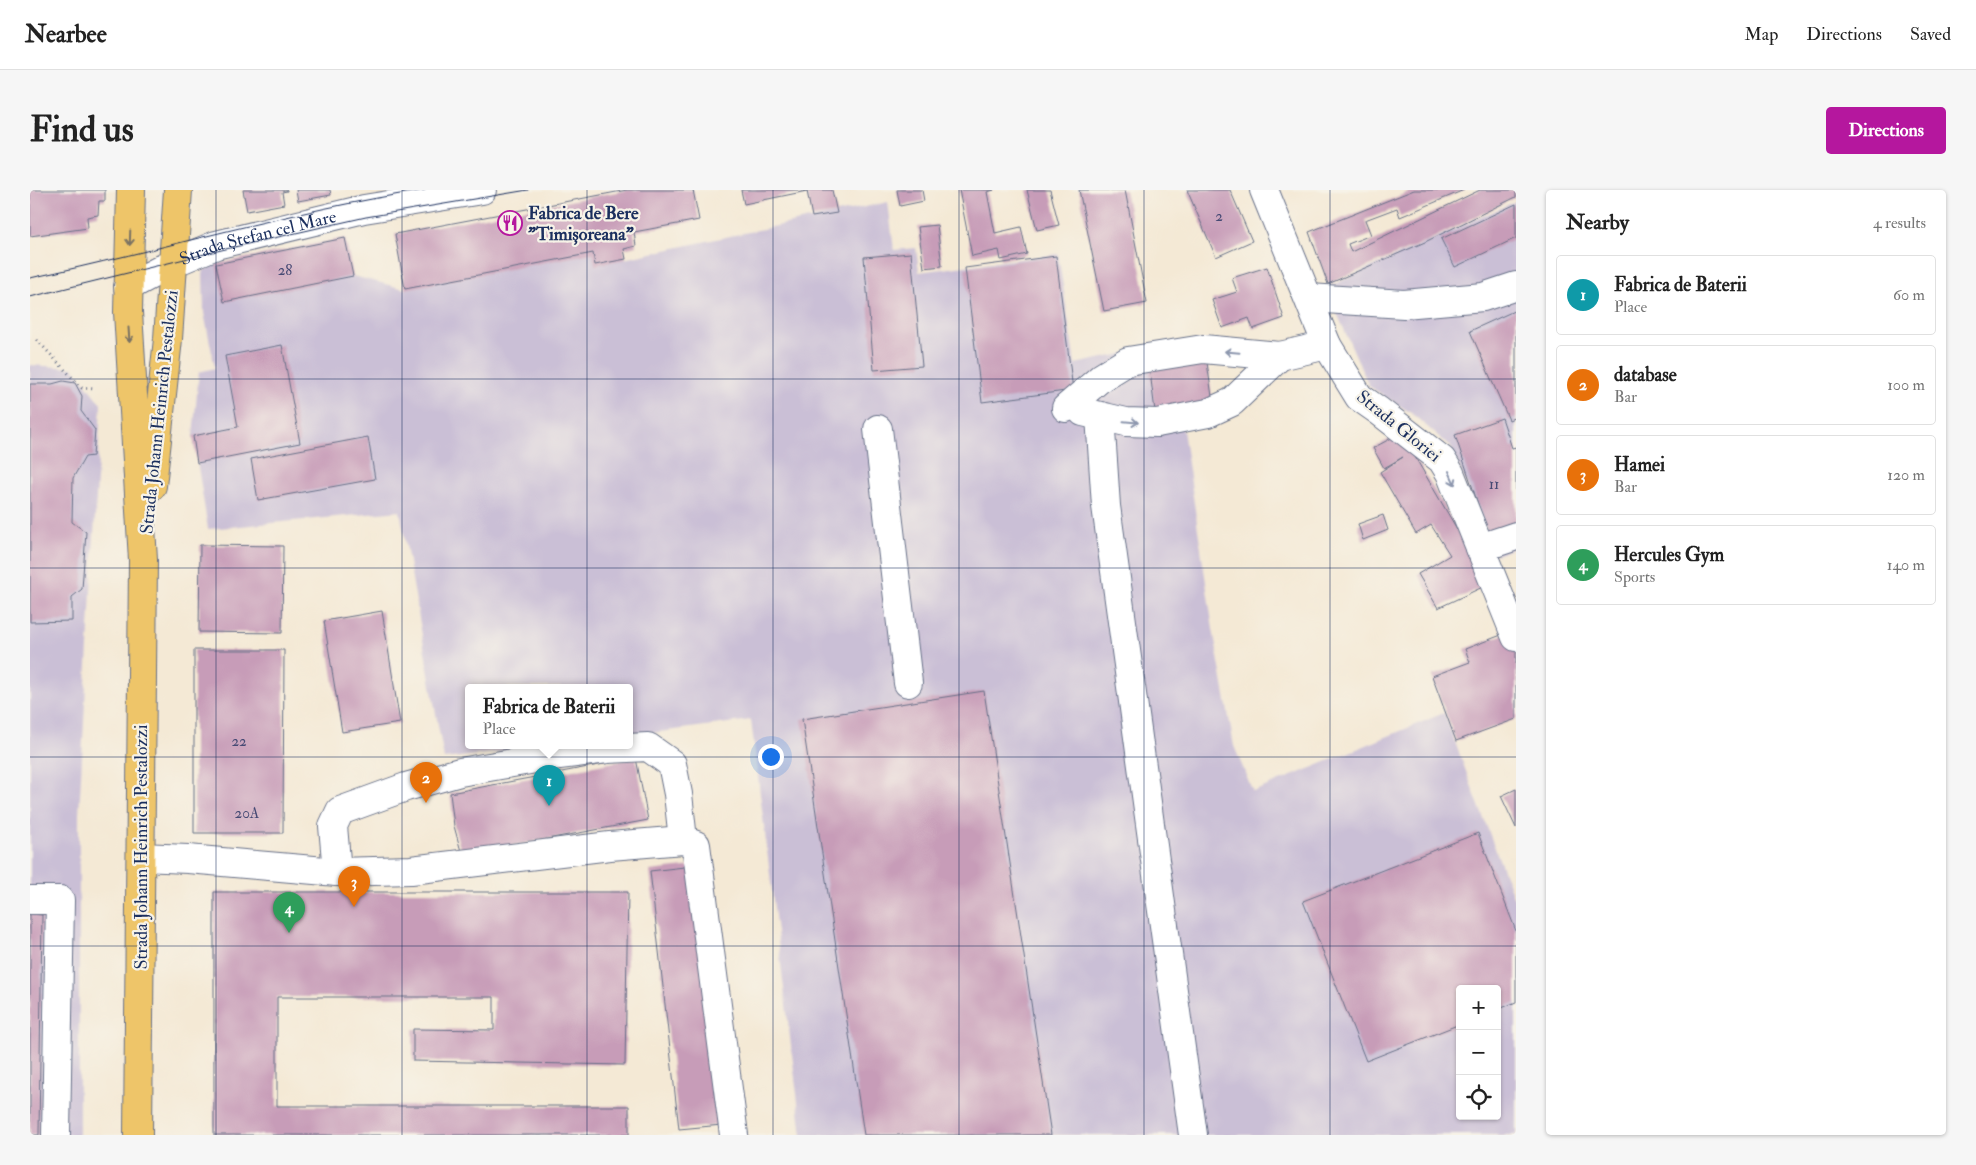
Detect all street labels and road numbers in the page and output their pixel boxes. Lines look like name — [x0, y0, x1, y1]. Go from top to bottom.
street label: Strada Ștefan cel Mare — [176, 205, 339, 271]
street label: Strada Johann Heinrich Pestalozzi — [135, 289, 184, 535]
street label: Strada Gloriei — [1352, 385, 1446, 468]
street label: Strada Johann Heinrich Pestalozzi — [130, 724, 153, 970]

